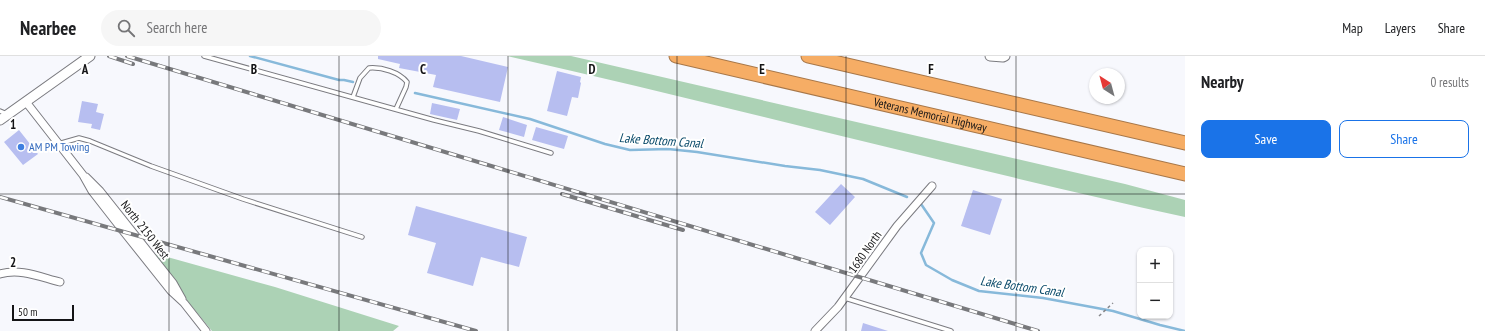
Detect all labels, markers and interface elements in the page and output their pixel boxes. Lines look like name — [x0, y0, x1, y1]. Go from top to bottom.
search box — [101, 10, 381, 46]
text: Nearbee — [20, 16, 77, 40]
icon: search — [115, 17, 137, 39]
text: Search here — [147, 18, 207, 37]
text: Map — [1342, 19, 1363, 37]
text: Layers — [1385, 19, 1416, 37]
text: Share — [1438, 19, 1465, 37]
text: A — [81, 61, 89, 78]
text: B — [251, 61, 257, 78]
text: C — [420, 61, 426, 78]
text: D — [589, 61, 596, 78]
text: E — [759, 61, 765, 78]
text: F — [928, 61, 934, 78]
north arrow — [1089, 68, 1125, 104]
text: Nearby — [1201, 71, 1244, 93]
text: 0 results — [1430, 74, 1469, 91]
street label: Veterans Memorial Highway — [871, 94, 989, 135]
text: 1 — [10, 116, 16, 133]
button: Save — [1201, 120, 1331, 158]
button: Share — [1339, 120, 1469, 158]
water label: Lake Bottom Canal — [618, 129, 705, 152]
place label: AM PM Towing — [29, 139, 90, 154]
marker: AM PM Towing — [16, 142, 26, 152]
street label: North 2150 West — [118, 197, 173, 263]
street label: 1680 North — [845, 228, 884, 276]
map controls — [1137, 247, 1173, 319]
button: + — [1137, 247, 1173, 283]
text: 2 — [10, 254, 16, 271]
water label: Lake Bottom Canal — [979, 272, 1067, 301]
button: − — [1137, 283, 1173, 319]
scale bar — [12, 303, 74, 322]
text: 50 m — [18, 305, 37, 319]

